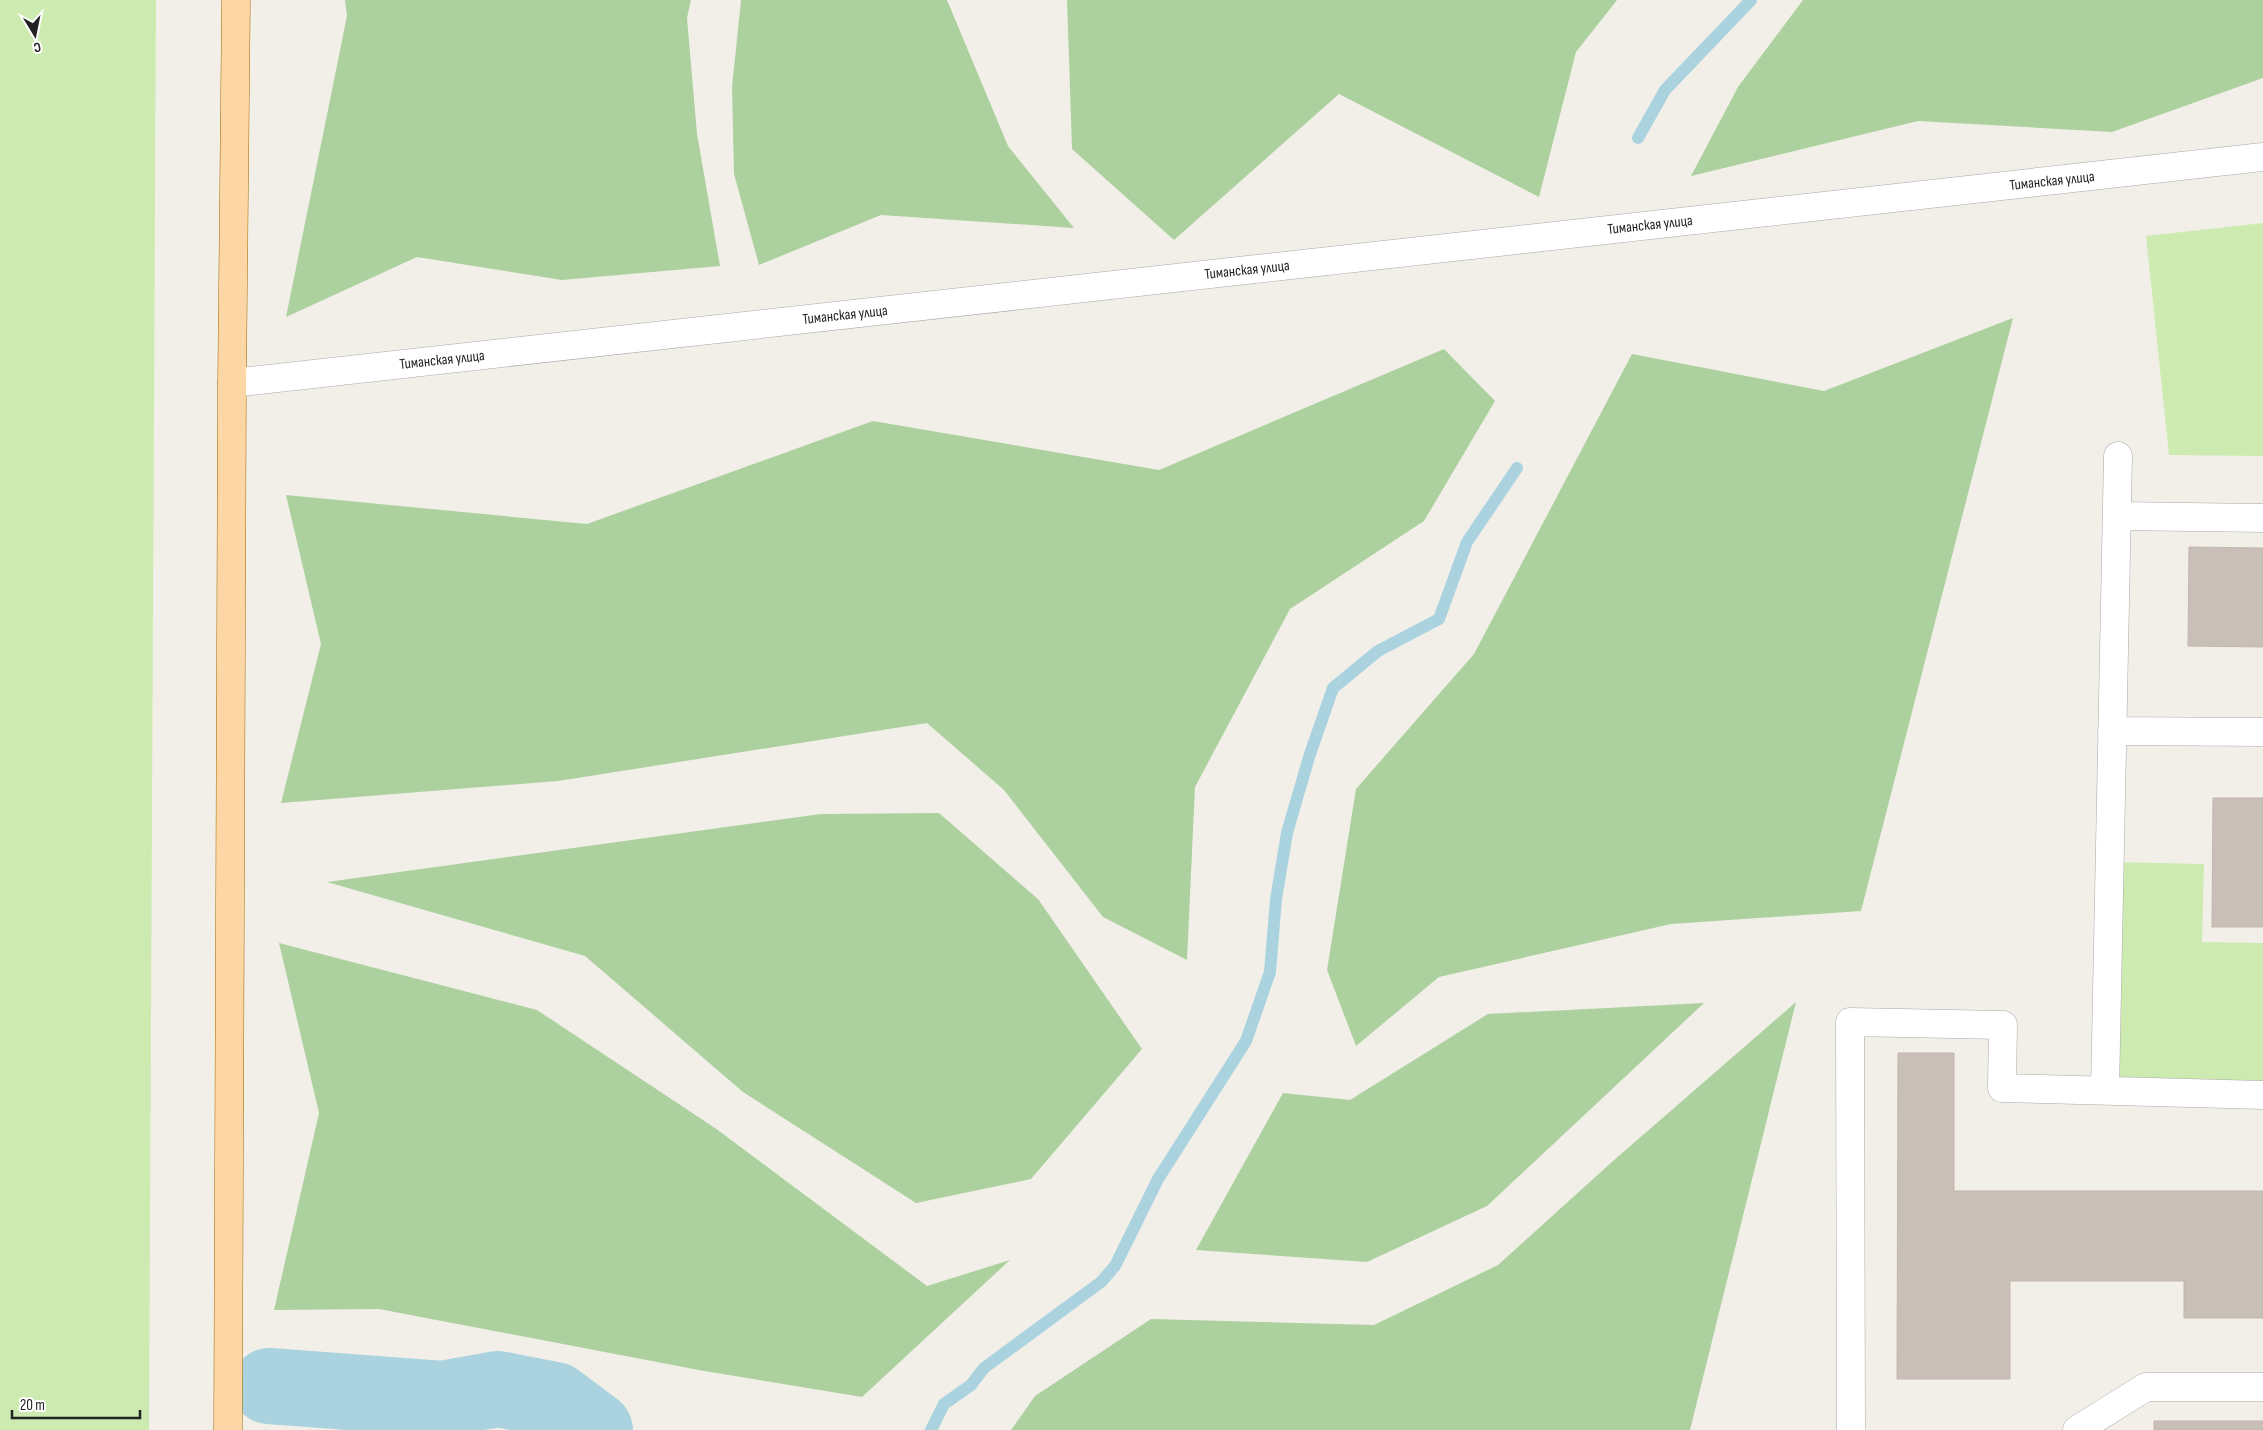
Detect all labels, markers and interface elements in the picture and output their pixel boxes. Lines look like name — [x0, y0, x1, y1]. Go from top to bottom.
north arrow — [10, 10, 60, 60]
text: С — [32, 38, 42, 56]
street label: Тиманская улица — [2008, 167, 2096, 195]
street label: Тиманская улица — [1606, 211, 1694, 239]
street label: Тиманская улица — [1203, 256, 1291, 284]
street label: Тиманская улица — [801, 301, 889, 329]
street label: Тиманская улица — [398, 346, 486, 374]
scale bar — [12, 1388, 140, 1420]
text: 20 m — [20, 1396, 45, 1415]

